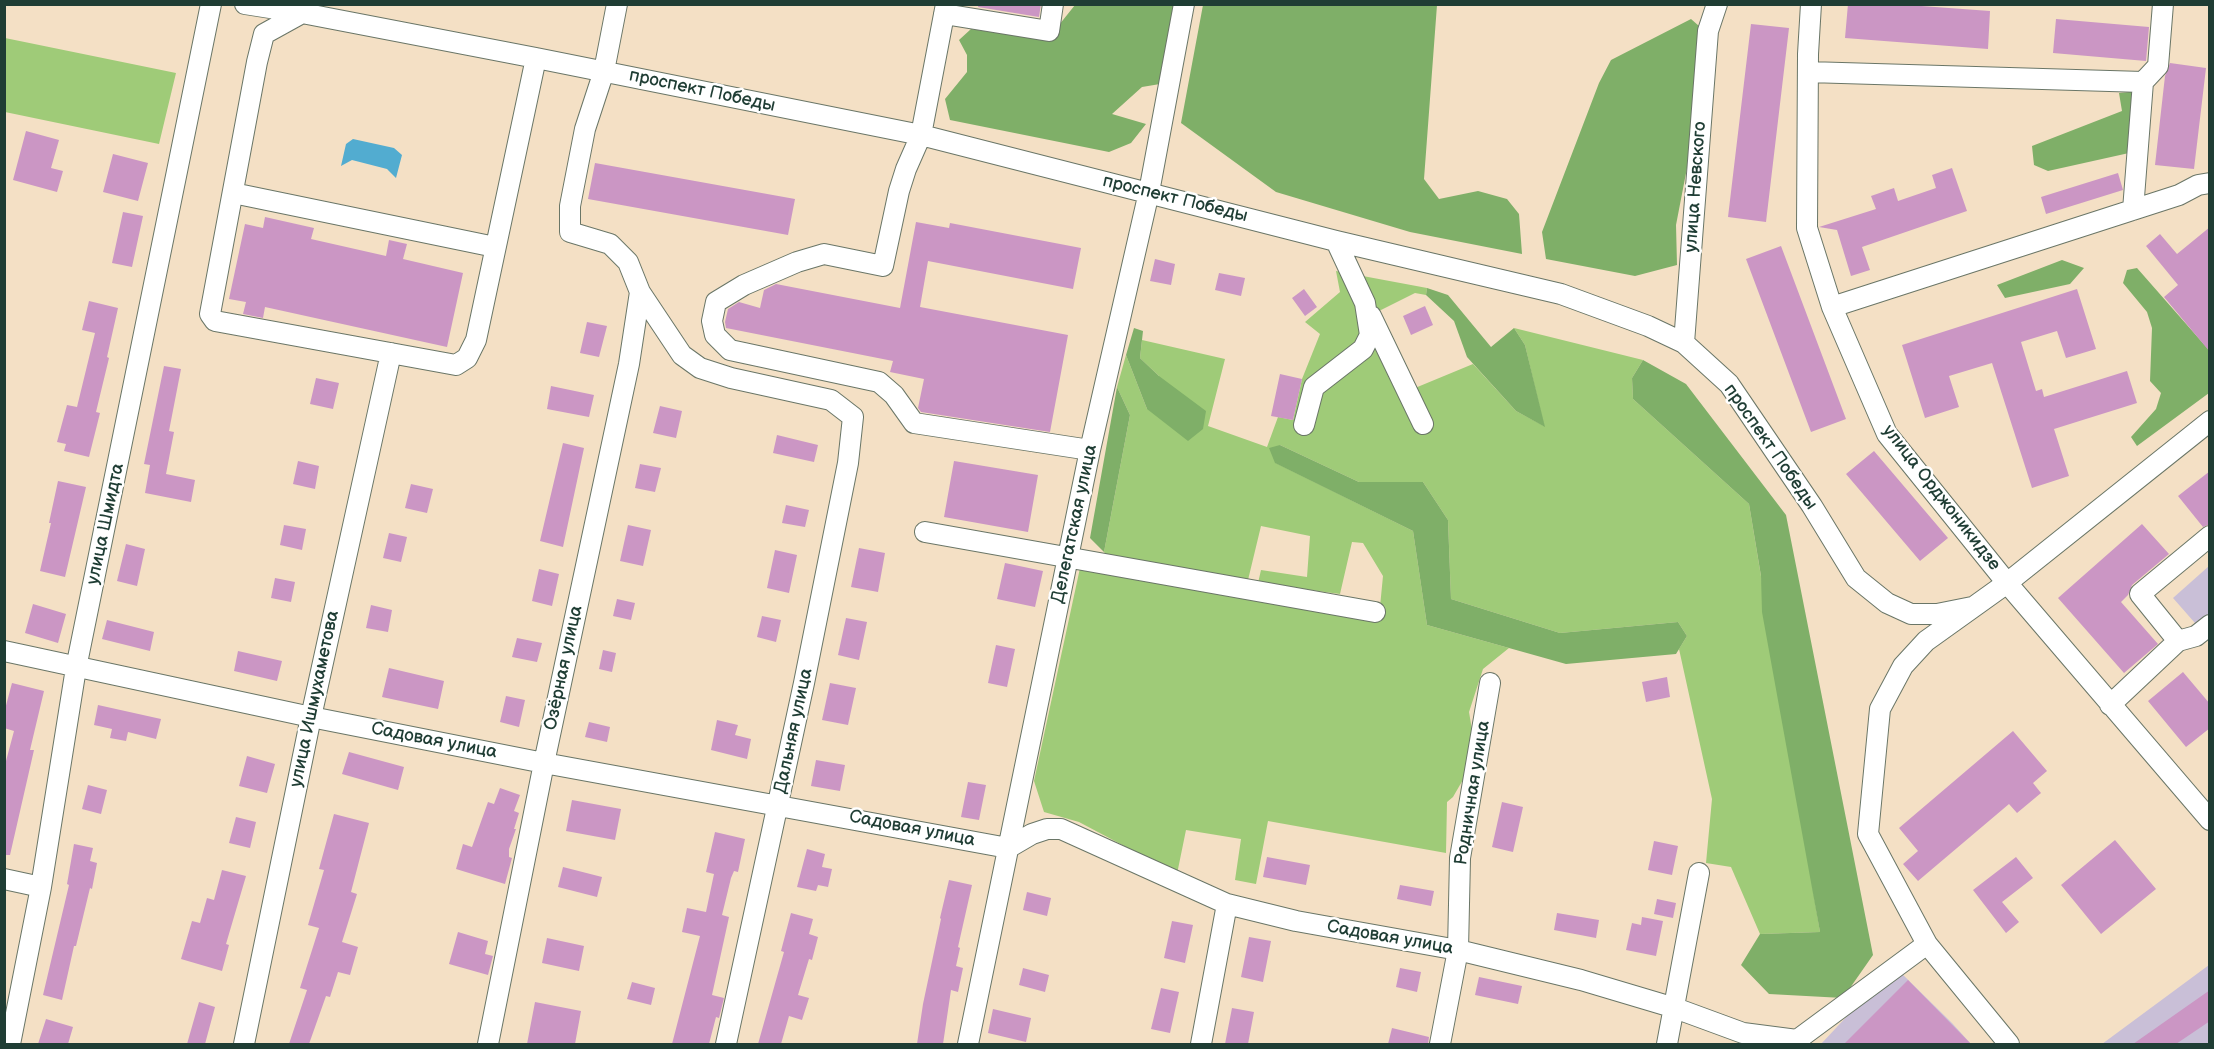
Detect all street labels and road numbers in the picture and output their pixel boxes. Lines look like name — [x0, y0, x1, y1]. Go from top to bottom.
street label: проспект Победы — [627, 65, 777, 117]
street label: улица Невского — [1681, 121, 1711, 253]
street label: проспект Победы — [1100, 171, 1250, 227]
street label: проспект Победы — [1719, 380, 1821, 514]
street label: улица Орджоникидзе — [1877, 421, 2005, 575]
street label: Делегатская улица — [1048, 443, 1102, 605]
street label: улица Шмидта — [83, 461, 129, 587]
street label: Озёрная улица — [540, 604, 588, 732]
street label: улица Ишмухаметова — [286, 609, 344, 789]
street label: Дальняя улица — [770, 666, 818, 796]
street label: Садовая улица — [369, 718, 499, 764]
street label: Родничная улица — [1451, 719, 1495, 867]
street label: Садовая улица — [847, 806, 977, 852]
street label: Садовая улица — [1325, 916, 1455, 960]

